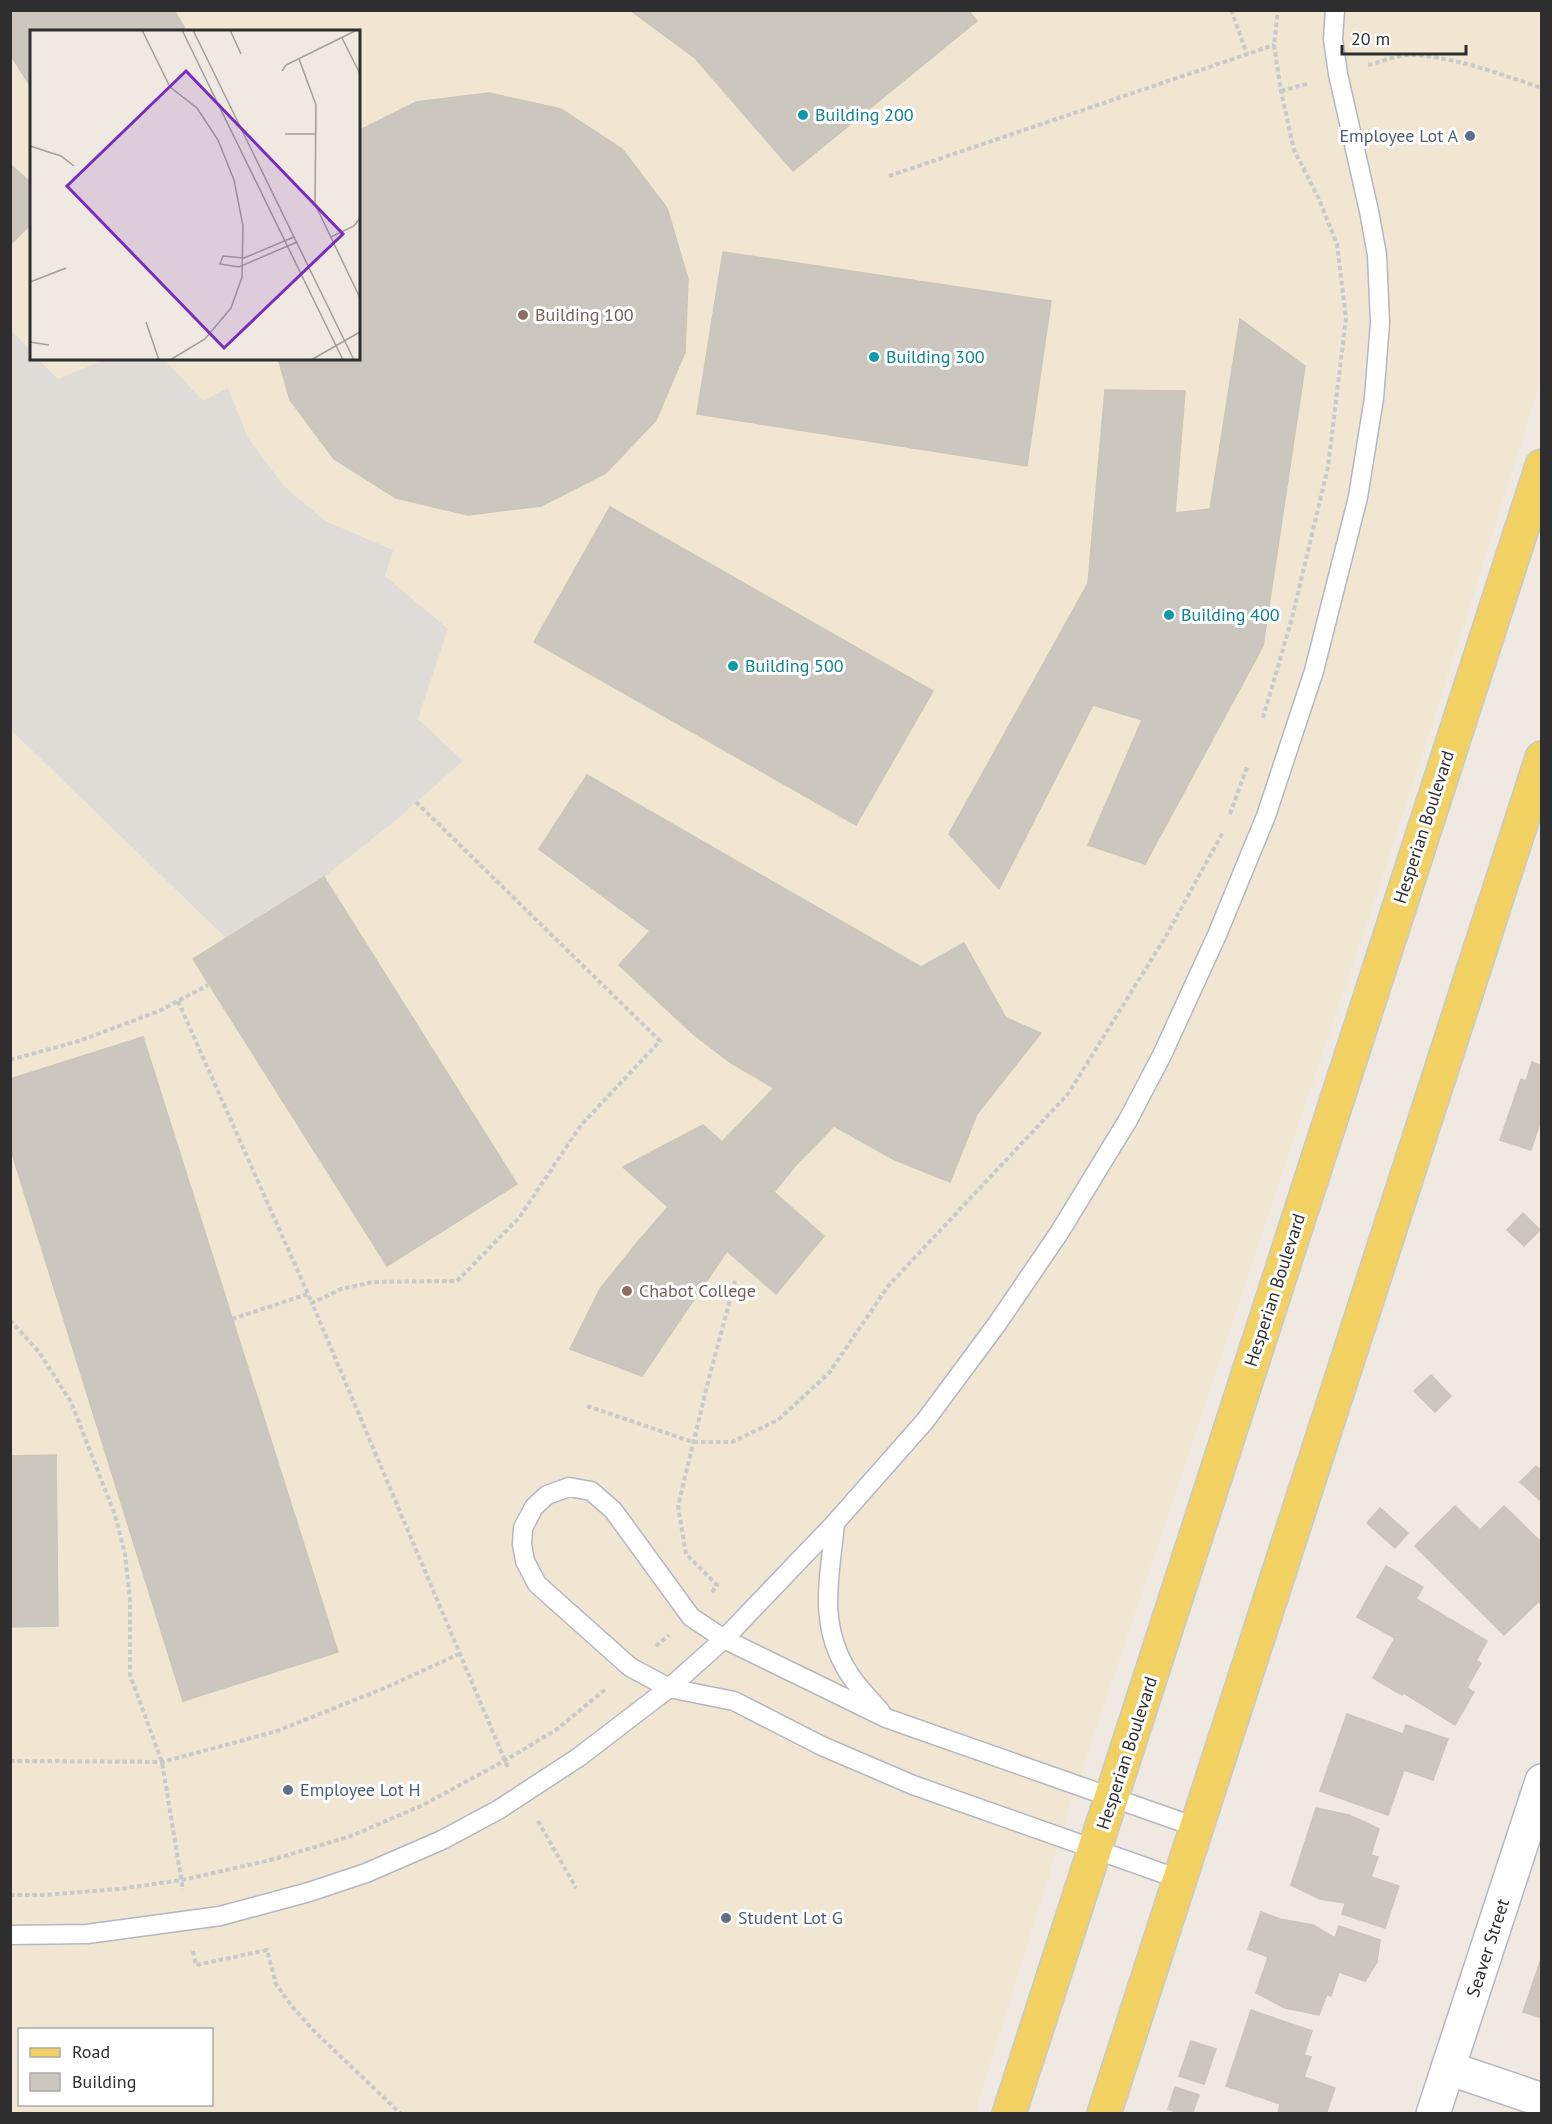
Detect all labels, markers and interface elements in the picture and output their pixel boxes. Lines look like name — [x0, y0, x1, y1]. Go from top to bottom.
scale bar — [1342, 18, 1466, 56]
text: 20 m — [1351, 27, 1390, 50]
inset map — [30, 30, 360, 360]
place label: Building 200 — [815, 103, 914, 126]
marker: Building 200 — [796, 108, 810, 122]
place label: Employee Lot A — [1339, 124, 1458, 147]
marker: Employee Lot A — [1463, 129, 1477, 143]
place label: Building 100 — [535, 303, 634, 326]
marker: Building 100 — [516, 308, 530, 322]
place label: Building 300 — [886, 345, 985, 368]
marker: Building 300 — [867, 350, 881, 364]
place label: Building 400 — [1181, 603, 1280, 626]
marker: Building 400 — [1162, 608, 1176, 622]
place label: Building 500 — [745, 654, 844, 677]
marker: Building 500 — [726, 659, 740, 673]
street label: Hesperian Boulevard — [1388, 747, 1459, 906]
street label: Hesperian Boulevard — [1239, 1210, 1310, 1369]
place label: Chabot College — [639, 1279, 756, 1302]
marker: Chabot College — [620, 1284, 634, 1298]
street label: Hesperian Boulevard — [1091, 1673, 1162, 1832]
place label: Employee Lot H — [300, 1778, 421, 1801]
marker: Employee Lot H — [281, 1783, 295, 1797]
street label: Seaver Street — [1461, 1896, 1514, 2000]
place label: Student Lot G — [738, 1906, 843, 1929]
marker: Student Lot G — [719, 1911, 733, 1925]
legend — [18, 2028, 213, 2106]
text: Road — [72, 2040, 110, 2063]
text: Building — [72, 2070, 136, 2093]

